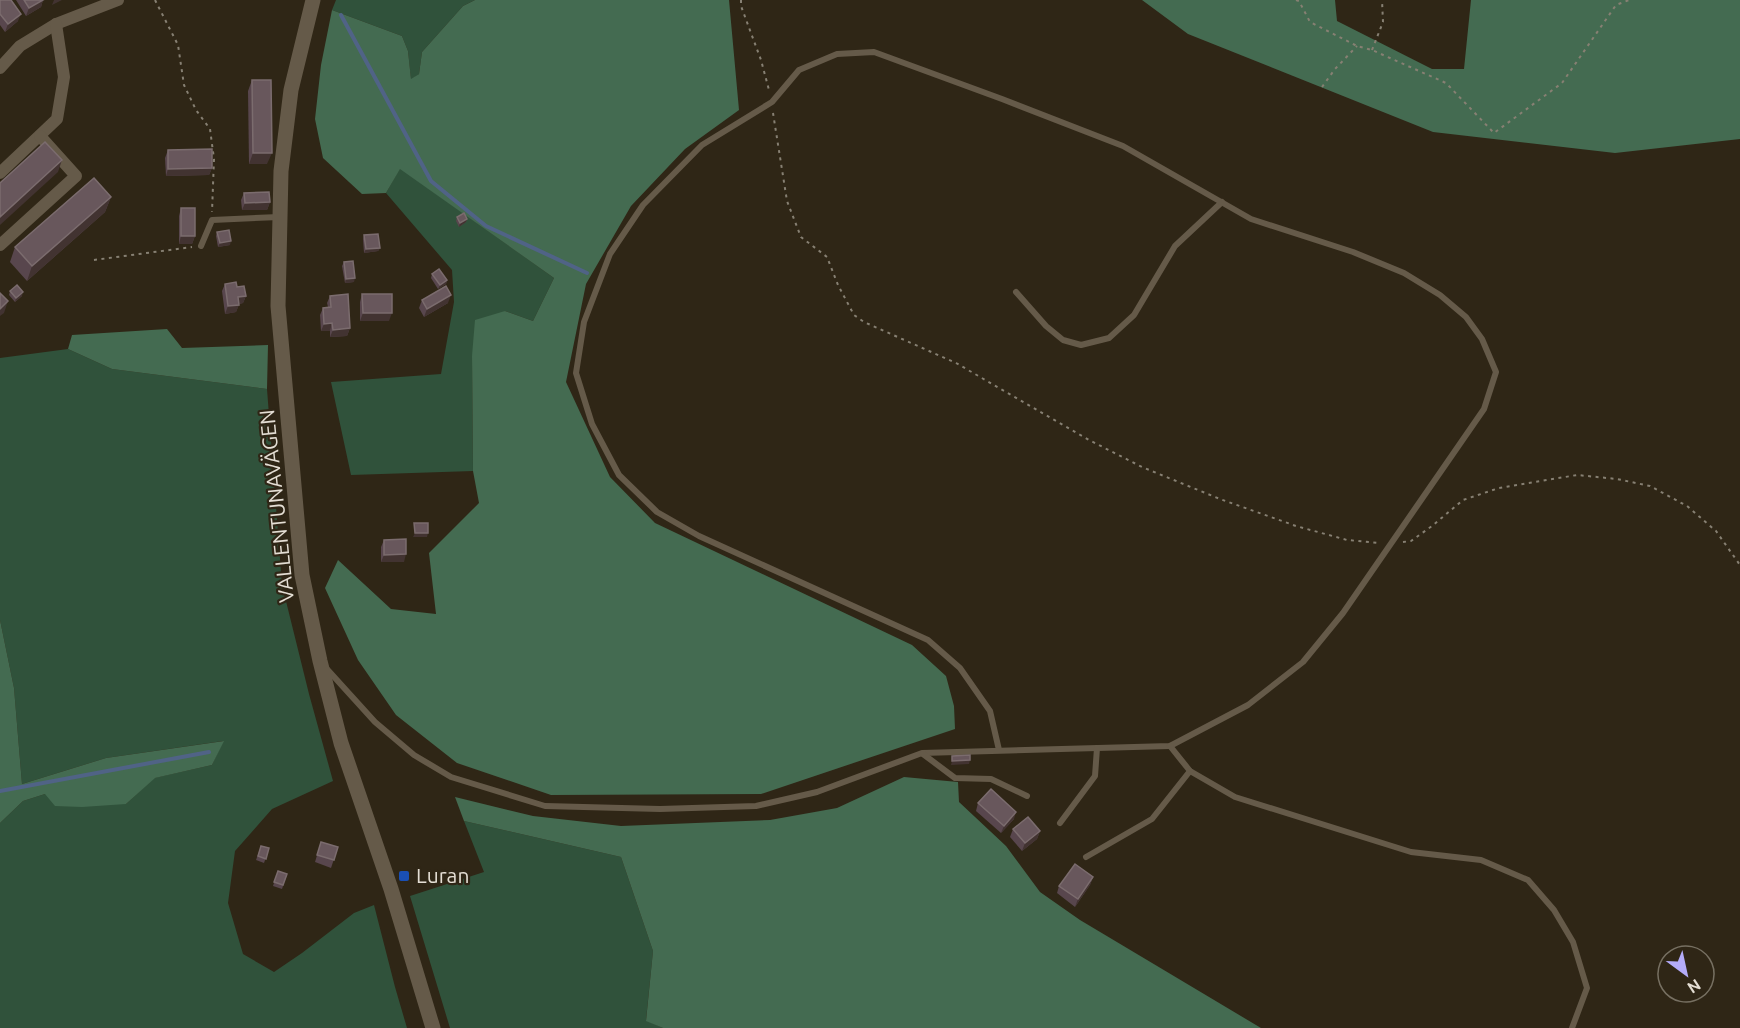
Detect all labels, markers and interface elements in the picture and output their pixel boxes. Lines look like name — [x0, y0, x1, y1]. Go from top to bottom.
street label: VALLENTUNAVÄGEN — [254, 408, 298, 604]
place label: Luran — [416, 863, 469, 887]
marker: Luran — [397, 869, 411, 883]
north arrow — [1656, 944, 1716, 1004]
text: N — [1684, 976, 1704, 997]

